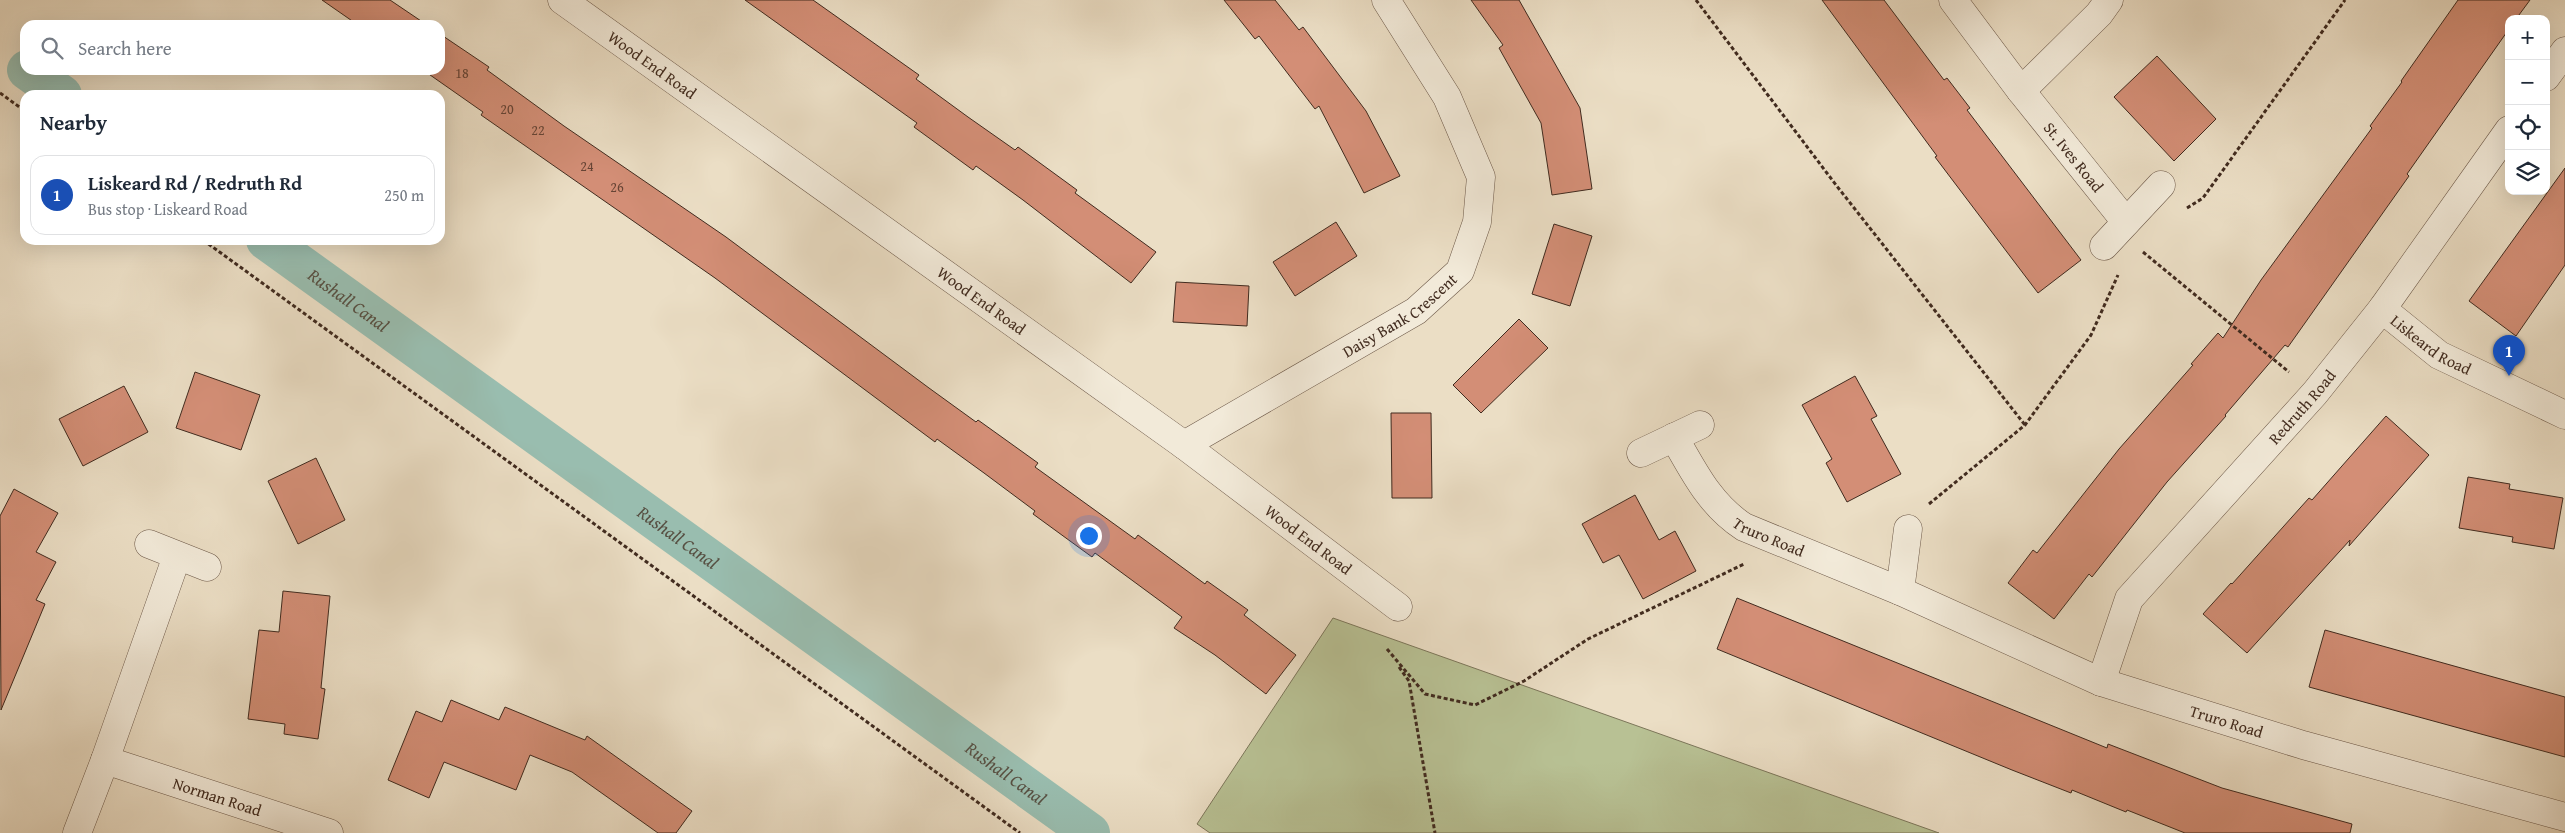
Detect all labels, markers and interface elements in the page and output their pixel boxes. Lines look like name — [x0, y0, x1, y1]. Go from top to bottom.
map controls — [2505, 15, 2550, 195]
button: + — [2505, 15, 2550, 60]
search box — [20, 20, 445, 75]
street label: Wood End Road — [603, 25, 702, 105]
icon: search — [38, 34, 66, 62]
text: Search here — [78, 34, 172, 62]
button: − — [2505, 60, 2550, 105]
house number: 18 — [455, 63, 469, 83]
house number: 20 — [500, 99, 514, 119]
button: locate — [2505, 105, 2550, 150]
text: Nearby — [40, 107, 107, 138]
street label: St. Ives Road — [2038, 116, 2110, 198]
house number: 22 — [531, 120, 545, 140]
button: layers — [2505, 150, 2550, 195]
house number: 24 — [580, 156, 594, 176]
text: Liskeard Rd / Redruth Rd — [88, 169, 302, 197]
house number: 26 — [610, 177, 624, 197]
text: 1 — [53, 183, 61, 207]
text: 250 m — [384, 183, 424, 207]
text: Bus stop · Liskeard Road — [88, 197, 248, 221]
street label: Wood End Road — [932, 260, 1031, 341]
water label: Rushall Canal — [302, 261, 395, 338]
street label: Daisy Bank Crescent — [1338, 267, 1463, 363]
street label: Liskeard Road — [2386, 309, 2476, 381]
pin: 1 — [2493, 335, 2525, 376]
street label: Redruth Road — [2262, 364, 2341, 449]
water label: Rushall Canal — [631, 498, 725, 576]
street label: Wood End Road — [1260, 498, 1358, 581]
street label: Truro Road — [1728, 511, 1809, 563]
your location — [1076, 523, 1102, 549]
street label: Truro Road — [2187, 698, 2267, 744]
water label: Rushall Canal — [959, 734, 1053, 812]
street label: Norman Road — [170, 771, 265, 822]

